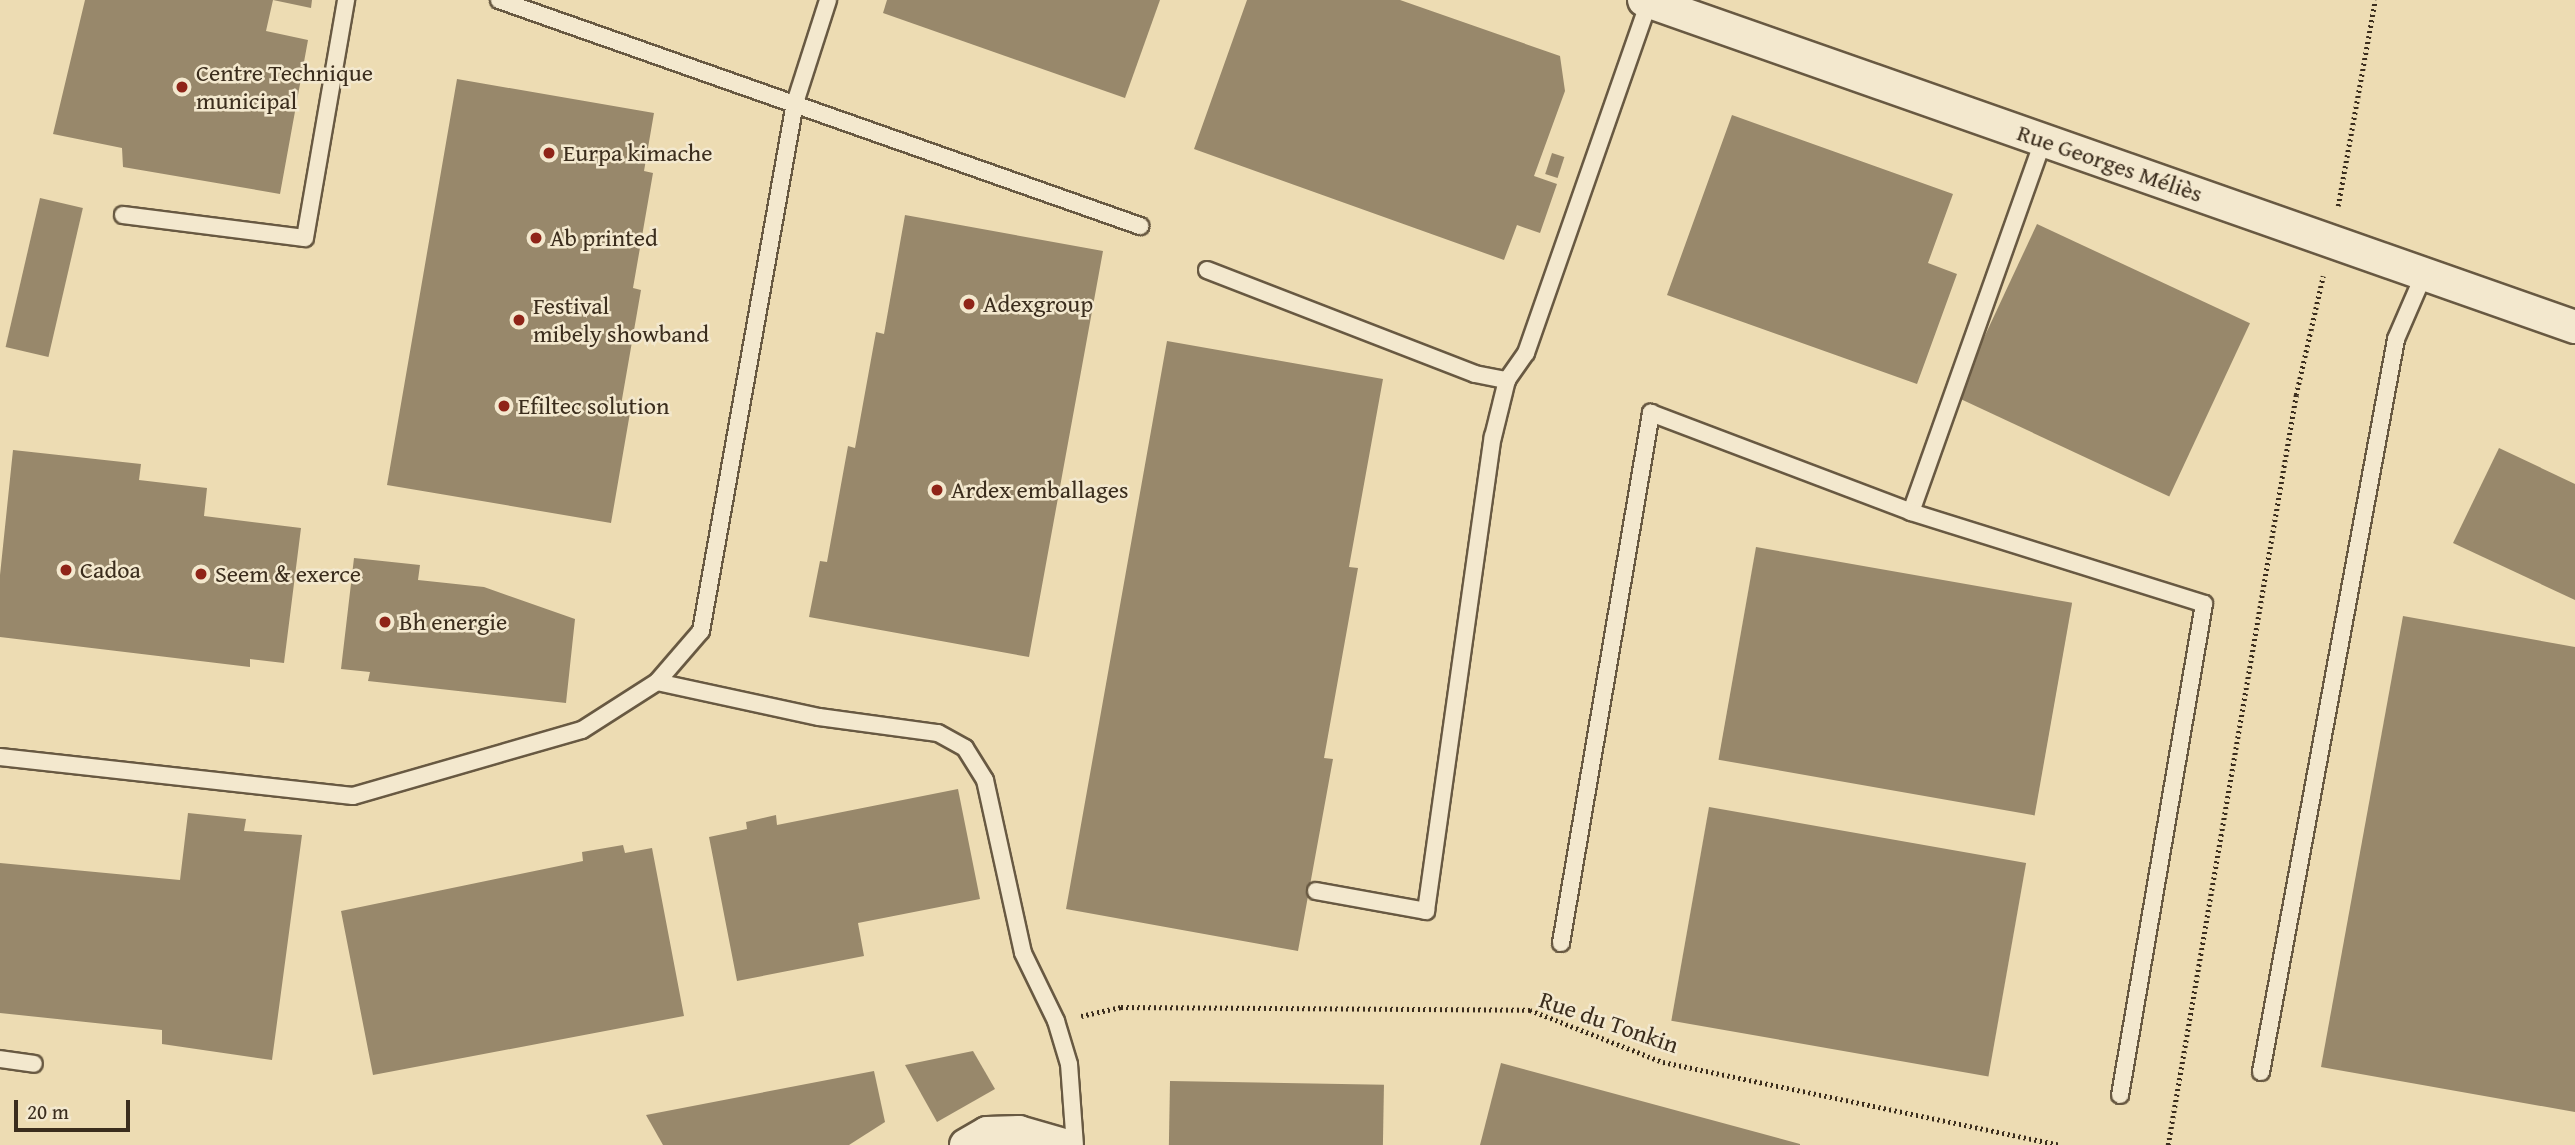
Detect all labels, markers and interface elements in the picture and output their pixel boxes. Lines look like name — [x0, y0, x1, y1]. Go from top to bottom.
place label: Centre Technique municipal — [196, 59, 373, 115]
marker: Centre Technique municipal — [174, 79, 190, 95]
street label: Rue Georges Méliès — [2014, 118, 2206, 208]
place label: Eurpa kimache — [563, 139, 712, 167]
marker: Eurpa kimache — [541, 145, 557, 161]
place label: Ab printed — [550, 224, 658, 252]
marker: Ab printed — [528, 230, 544, 246]
place label: Adexgroup — [983, 290, 1093, 318]
place label: Festival mibely showband — [533, 292, 709, 348]
marker: Adexgroup — [961, 296, 977, 312]
marker: Festival mibely showband — [511, 312, 527, 328]
place label: Efiltec solution — [518, 392, 669, 420]
marker: Efiltec solution — [496, 398, 512, 414]
place label: Ardex emballages — [951, 476, 1129, 504]
marker: Ardex emballages — [929, 482, 945, 498]
place label: Cadoa — [80, 556, 141, 584]
place label: Seem & exerce — [215, 560, 361, 588]
marker: Cadoa — [58, 562, 74, 578]
marker: Seem & exerce — [193, 566, 209, 582]
place label: Bh energie — [399, 608, 507, 636]
marker: Bh energie — [377, 614, 393, 630]
street label: Rue du Tonkin — [1536, 985, 1682, 1059]
scale bar — [18, 1086, 133, 1130]
text: 20 m — [27, 1096, 69, 1127]

